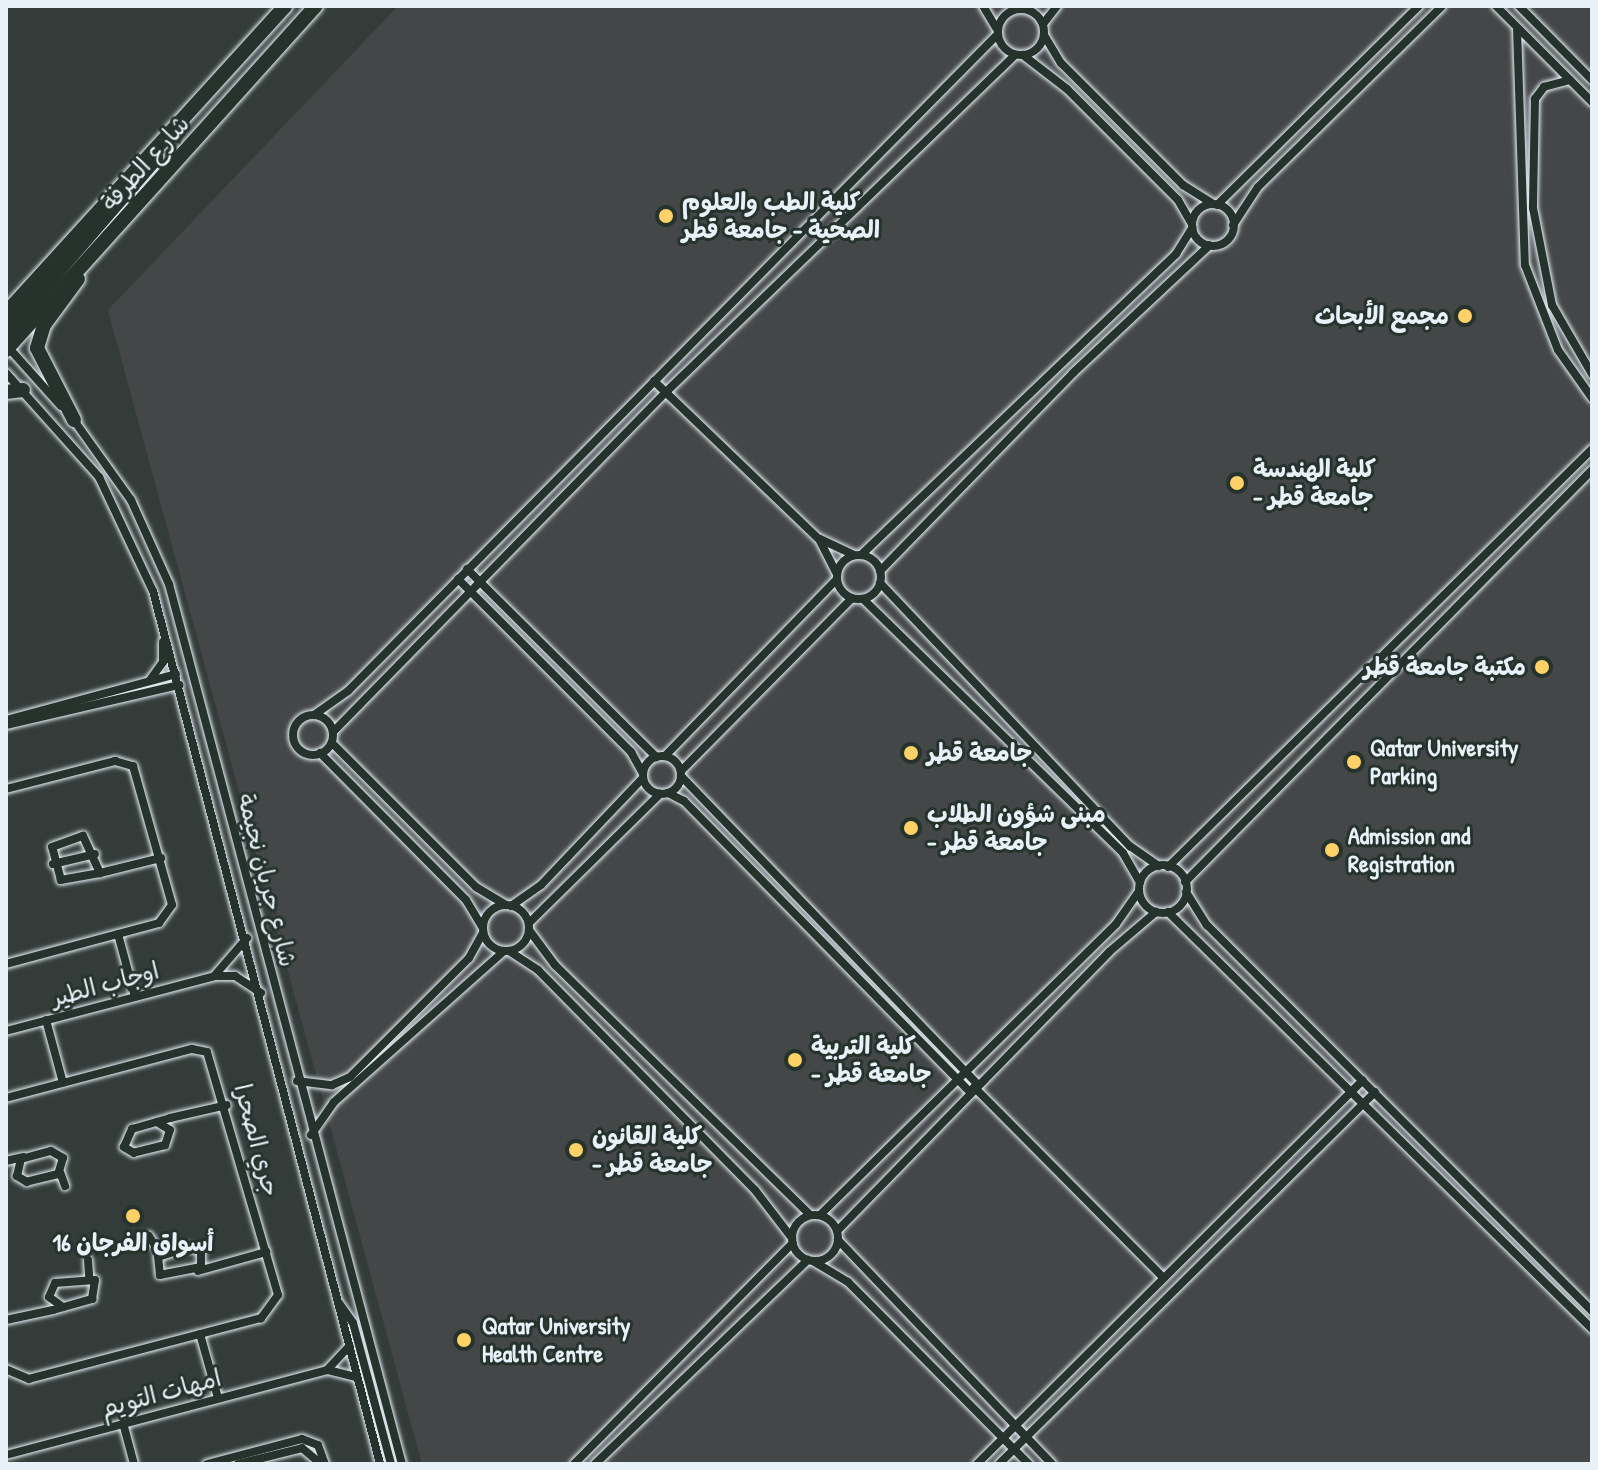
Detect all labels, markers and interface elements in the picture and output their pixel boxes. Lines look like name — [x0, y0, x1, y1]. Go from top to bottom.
street label: شارع الطرفة — [95, 110, 195, 216]
place label: كلية الطب والعلوم الصحية - جامعة قطر — [682, 188, 880, 244]
marker: كلية الطب والعلوم الصحية - جامعة قطر — [657, 207, 675, 225]
place label: مجمع الأبحاث — [1315, 302, 1449, 330]
marker: مجمع الأبحاث — [1456, 307, 1474, 325]
place label: كلية الهندسة - جامعة قطر — [1253, 455, 1376, 511]
marker: كلية الهندسة - جامعة قطر — [1228, 474, 1246, 492]
place label: مكتبة جامعة قطر — [1364, 653, 1526, 681]
marker: مكتبة جامعة قطر — [1533, 658, 1551, 676]
place label: Qatar University Parking — [1370, 734, 1518, 790]
place label: جامعة قطر — [927, 739, 1032, 767]
marker: جامعة قطر — [902, 744, 920, 762]
marker: Qatar University Parking — [1345, 753, 1363, 771]
street label: شارع جريان نجيمة — [232, 790, 302, 970]
place label: مبنى شؤون الطلاب - جامعة قطر — [927, 800, 1106, 856]
marker: مبنى شؤون الطلاب - جامعة قطر — [902, 819, 920, 837]
place label: Admission and Registration — [1348, 822, 1470, 878]
marker: Admission and Registration — [1323, 841, 1341, 859]
street label: اوجاب الطير — [48, 956, 162, 1012]
place label: كلية التربية - جامعة قطر — [811, 1032, 931, 1088]
marker: كلية التربية - جامعة قطر — [786, 1051, 804, 1069]
street label: جري الصحرا — [228, 1081, 286, 1199]
place label: كلية القانون - جامعة قطر — [592, 1122, 712, 1178]
marker: كلية القانون - جامعة قطر — [567, 1141, 585, 1159]
marker: أسواق الفرجان 16 — [124, 1207, 142, 1225]
place label: أسواق الفرجان 16 — [53, 1229, 213, 1257]
place label: Qatar University Health Centre — [482, 1312, 630, 1368]
marker: Qatar University Health Centre — [453, 1329, 475, 1351]
street label: امهات التويم — [98, 1363, 224, 1423]

